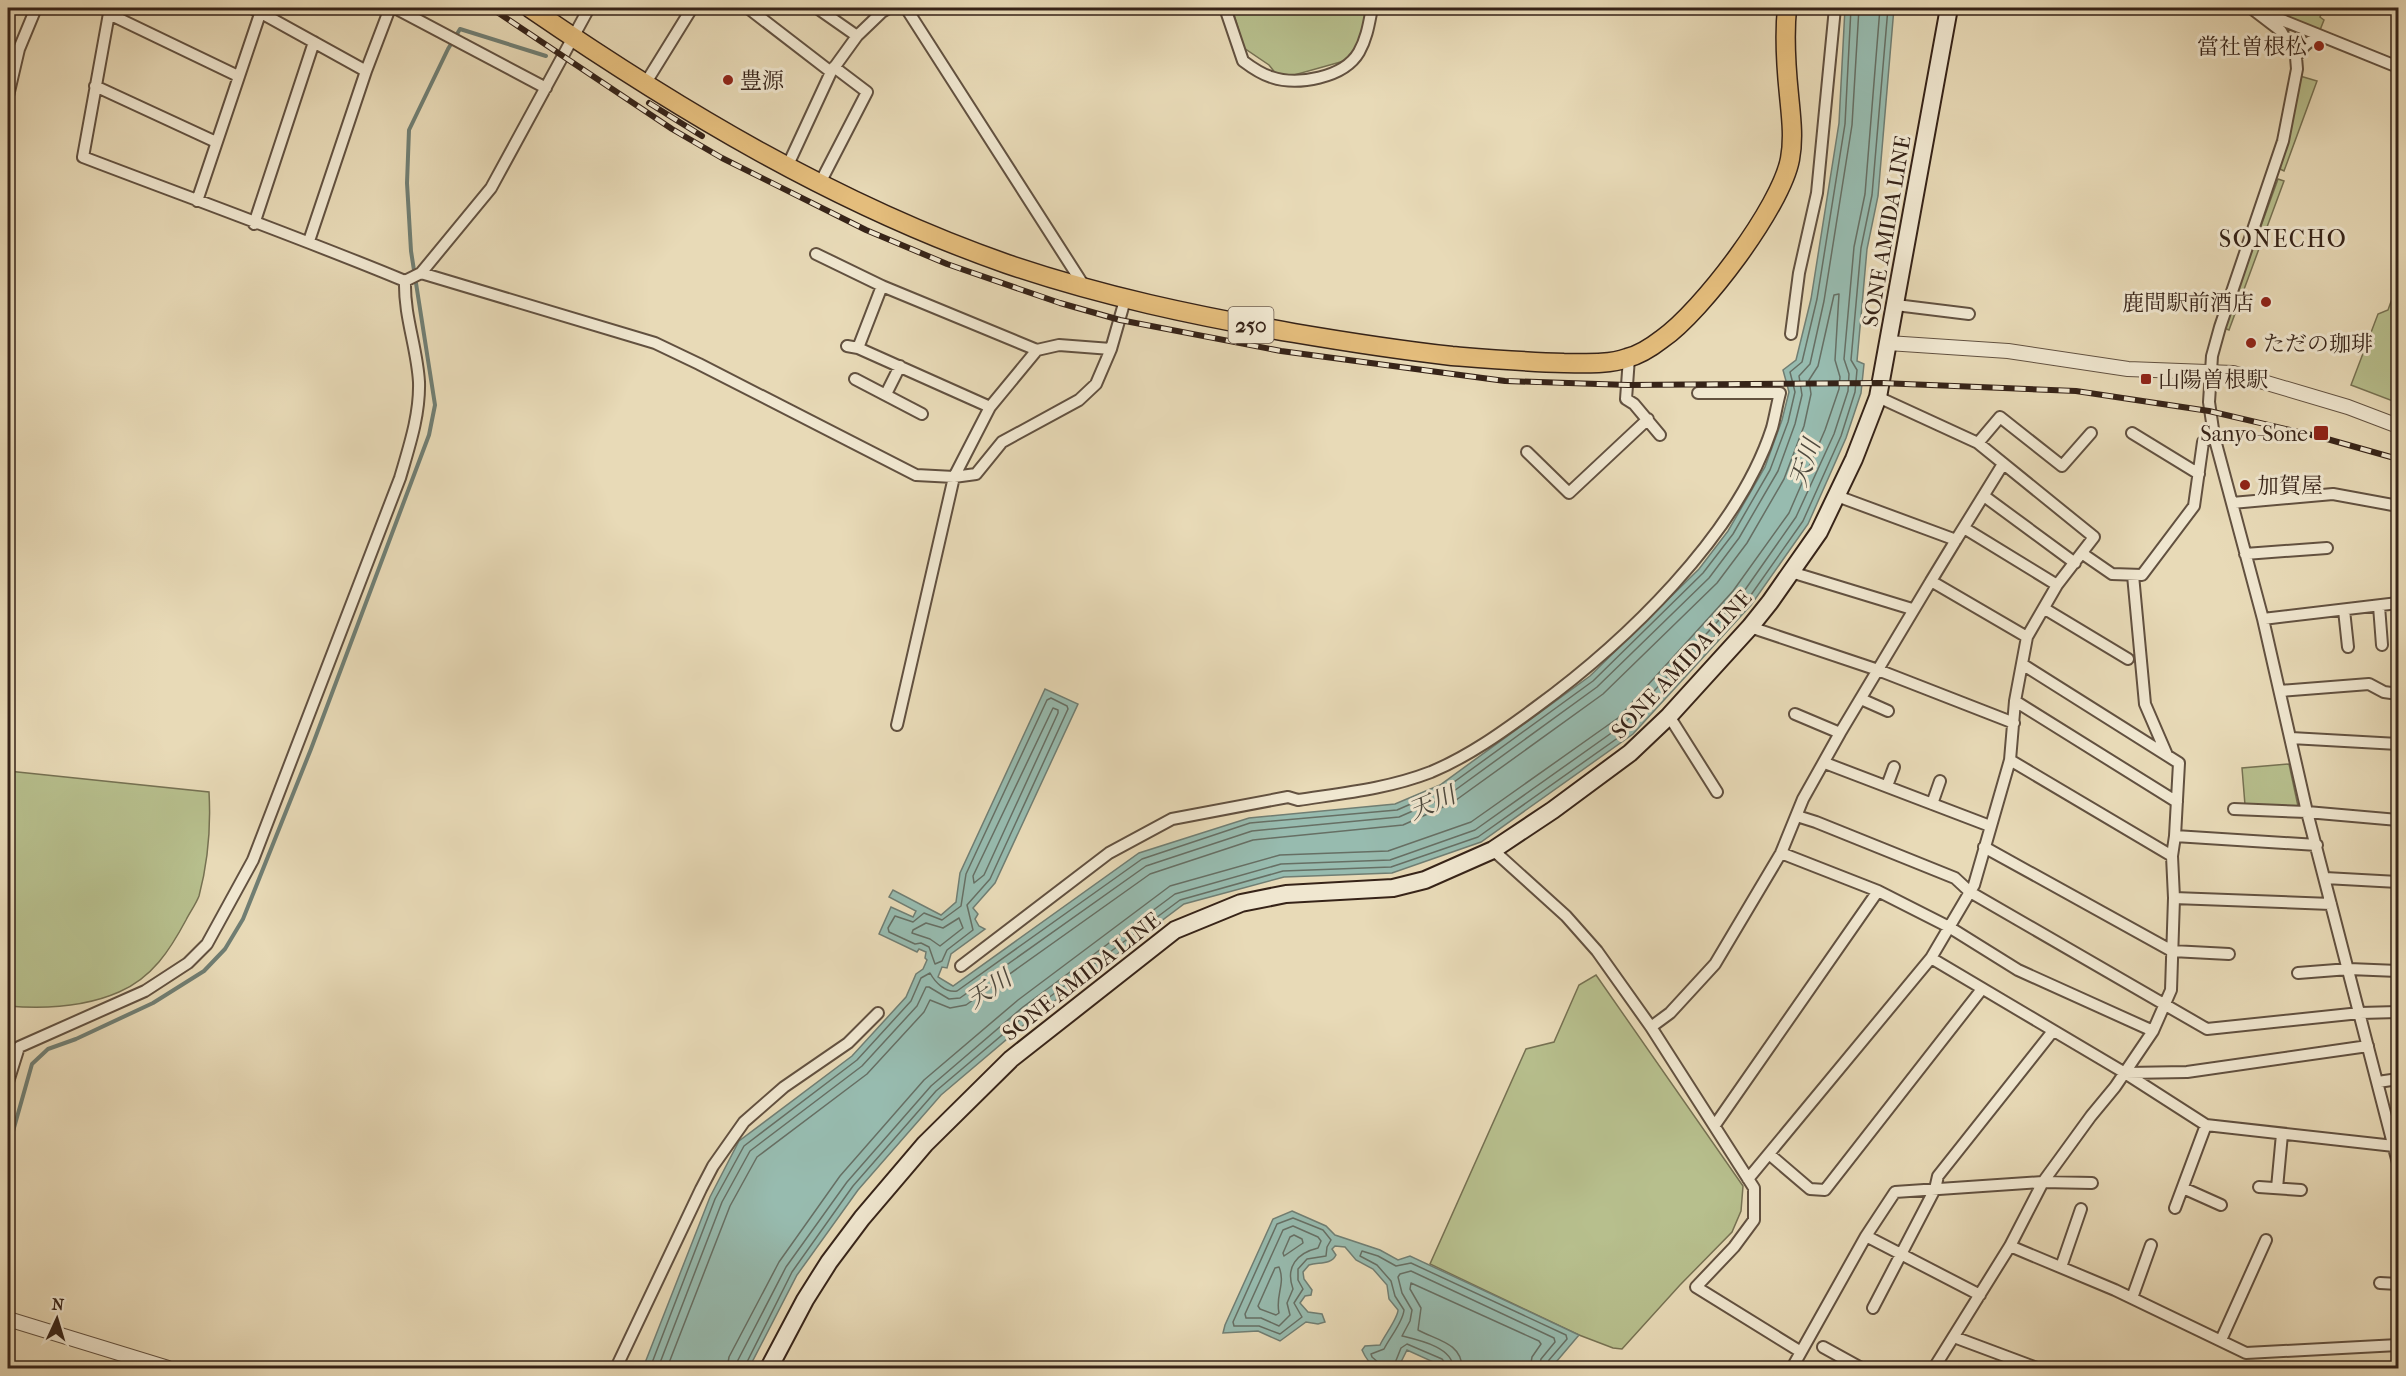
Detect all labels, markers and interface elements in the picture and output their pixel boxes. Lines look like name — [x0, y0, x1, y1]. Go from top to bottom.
place label: 當社曽根松 — [2197, 34, 2307, 60]
marker: 當社曽根松 — [2312, 39, 2326, 53]
place label: 豊源 — [740, 68, 784, 94]
marker: 豊源 — [721, 73, 735, 87]
street label: SONE AMIDA LINE — [1857, 134, 1917, 329]
district label: SONECHO — [2219, 225, 2347, 253]
place label: 鹿間駅前酒店 — [2122, 290, 2254, 316]
marker: 鹿間駅前酒店 — [2259, 295, 2273, 309]
road number: 250 — [1228, 307, 1274, 343]
place label: ただの珈琲 — [2263, 331, 2373, 357]
marker: ただの珈琲 — [2244, 336, 2258, 350]
place label: 山陽曽根駅 — [2158, 367, 2268, 393]
marker: 山陽曽根駅 — [2139, 372, 2153, 386]
place label: Sanyo-Sone — [2200, 421, 2308, 447]
marker: Sanyo-Sone — [2312, 424, 2330, 442]
water label: 天川 — [1784, 433, 1827, 490]
place label: 加賀屋 — [2257, 473, 2323, 499]
marker: 加賀屋 — [2238, 478, 2252, 492]
street label: SONE AMIDA LINE — [1606, 585, 1757, 744]
water label: 天川 — [1404, 780, 1462, 825]
street label: SONE AMIDA LINE — [997, 907, 1166, 1047]
water label: 天川 — [961, 962, 1019, 1014]
north arrow — [27, 1289, 87, 1349]
text: N — [51, 1295, 66, 1314]

